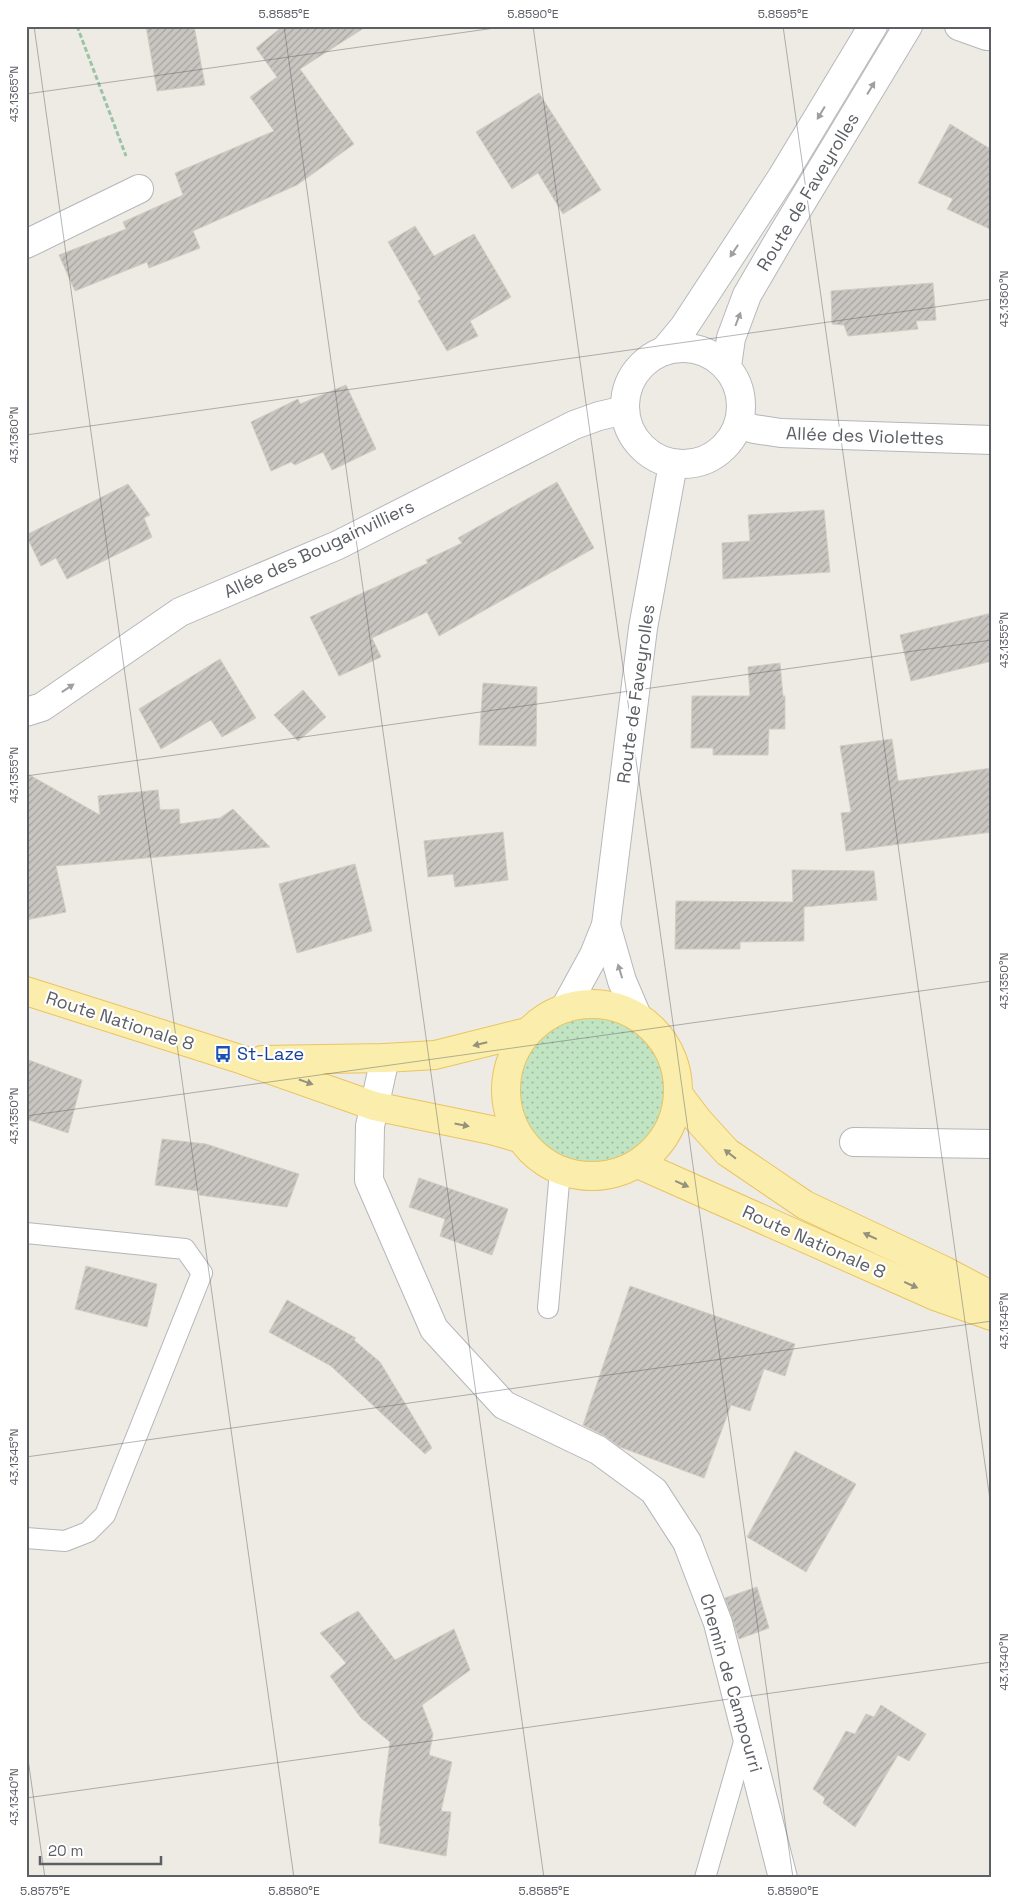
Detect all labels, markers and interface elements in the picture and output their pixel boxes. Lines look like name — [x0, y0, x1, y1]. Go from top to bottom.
text: 5.8585°E — [259, 6, 310, 22]
text: 5.8590°E — [507, 6, 559, 22]
text: 5.8595°E — [758, 6, 809, 22]
text: 43.1365°N — [6, 66, 22, 122]
one-way arrow — [866, 81, 876, 94]
one-way arrow — [816, 107, 825, 120]
street label: Route de Faveyrolles — [751, 108, 864, 275]
one-way arrow — [729, 244, 739, 257]
text: 43.1360°N — [996, 270, 1012, 328]
one-way arrow — [734, 311, 742, 326]
text: 43.1360°N — [6, 406, 22, 464]
street label: Allée des Violettes — [786, 421, 944, 450]
street label: Allée des Bougainvilliers — [220, 494, 418, 603]
street label: Route de Faveyrolles — [612, 603, 659, 785]
text: 43.1355°N — [996, 612, 1012, 668]
one-way arrow — [62, 683, 75, 693]
text: 43.1355°N — [6, 747, 22, 803]
text: 43.1350°N — [996, 953, 1012, 1009]
one-way arrow — [615, 964, 623, 979]
street label: Route Nationale 8 — [43, 986, 197, 1055]
one-way arrow — [472, 1040, 487, 1048]
place label: St-Laze — [237, 1042, 304, 1065]
bus stop icon: St-Laze — [213, 1044, 233, 1064]
one-way arrow — [299, 1078, 314, 1086]
text: 43.1350°N — [6, 1088, 22, 1144]
one-way arrow — [454, 1121, 470, 1129]
one-way arrow — [724, 1148, 737, 1159]
one-way arrow — [675, 1180, 689, 1188]
street label: Route Nationale 8 — [739, 1200, 889, 1283]
one-way arrow — [863, 1231, 877, 1239]
one-way arrow — [904, 1281, 918, 1289]
text: 43.1345°N — [996, 1293, 1012, 1349]
text: 43.1345°N — [6, 1429, 22, 1485]
street label: Chemin de Campourri — [695, 1591, 768, 1775]
text: 43.1340°N — [996, 1633, 1012, 1691]
text: 43.1340°N — [6, 1768, 22, 1826]
scale bar — [40, 1834, 161, 1866]
text: 20 m — [48, 1841, 83, 1860]
text: 5.8575°E — [20, 1883, 70, 1899]
text: 5.8580°E — [268, 1883, 320, 1899]
text: 5.8585°E — [519, 1883, 570, 1899]
text: 5.8590°E — [767, 1883, 819, 1899]

